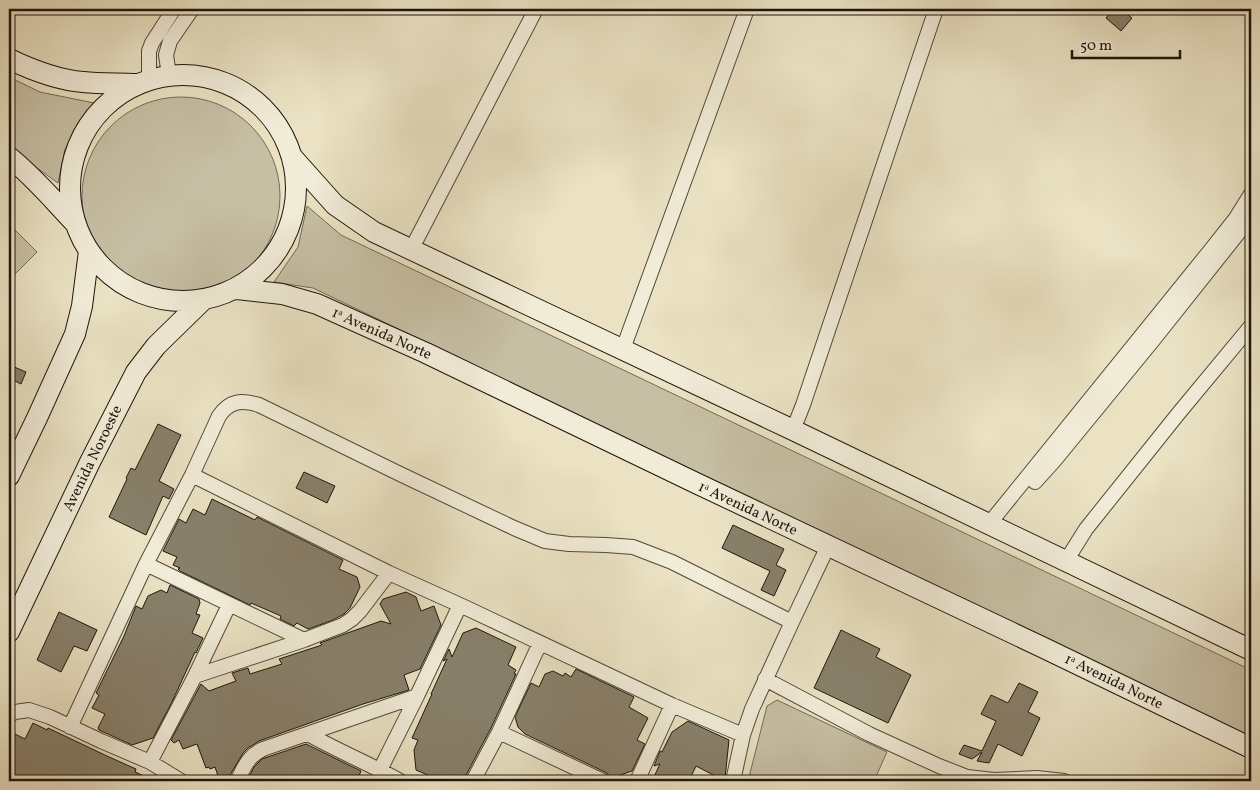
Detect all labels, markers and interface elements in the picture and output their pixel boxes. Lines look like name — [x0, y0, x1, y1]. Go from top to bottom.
scale bar — [1072, 28, 1180, 60]
text: 50 m — [1080, 36, 1112, 57]
street label: 1ᵃ Avenida Norte — [328, 303, 435, 366]
street label: Avenida Noroeste — [58, 402, 128, 515]
street label: 1ᵃ Avenida Norte — [694, 477, 801, 542]
street label: 1ᵃ Avenida Norte — [1060, 649, 1166, 715]

